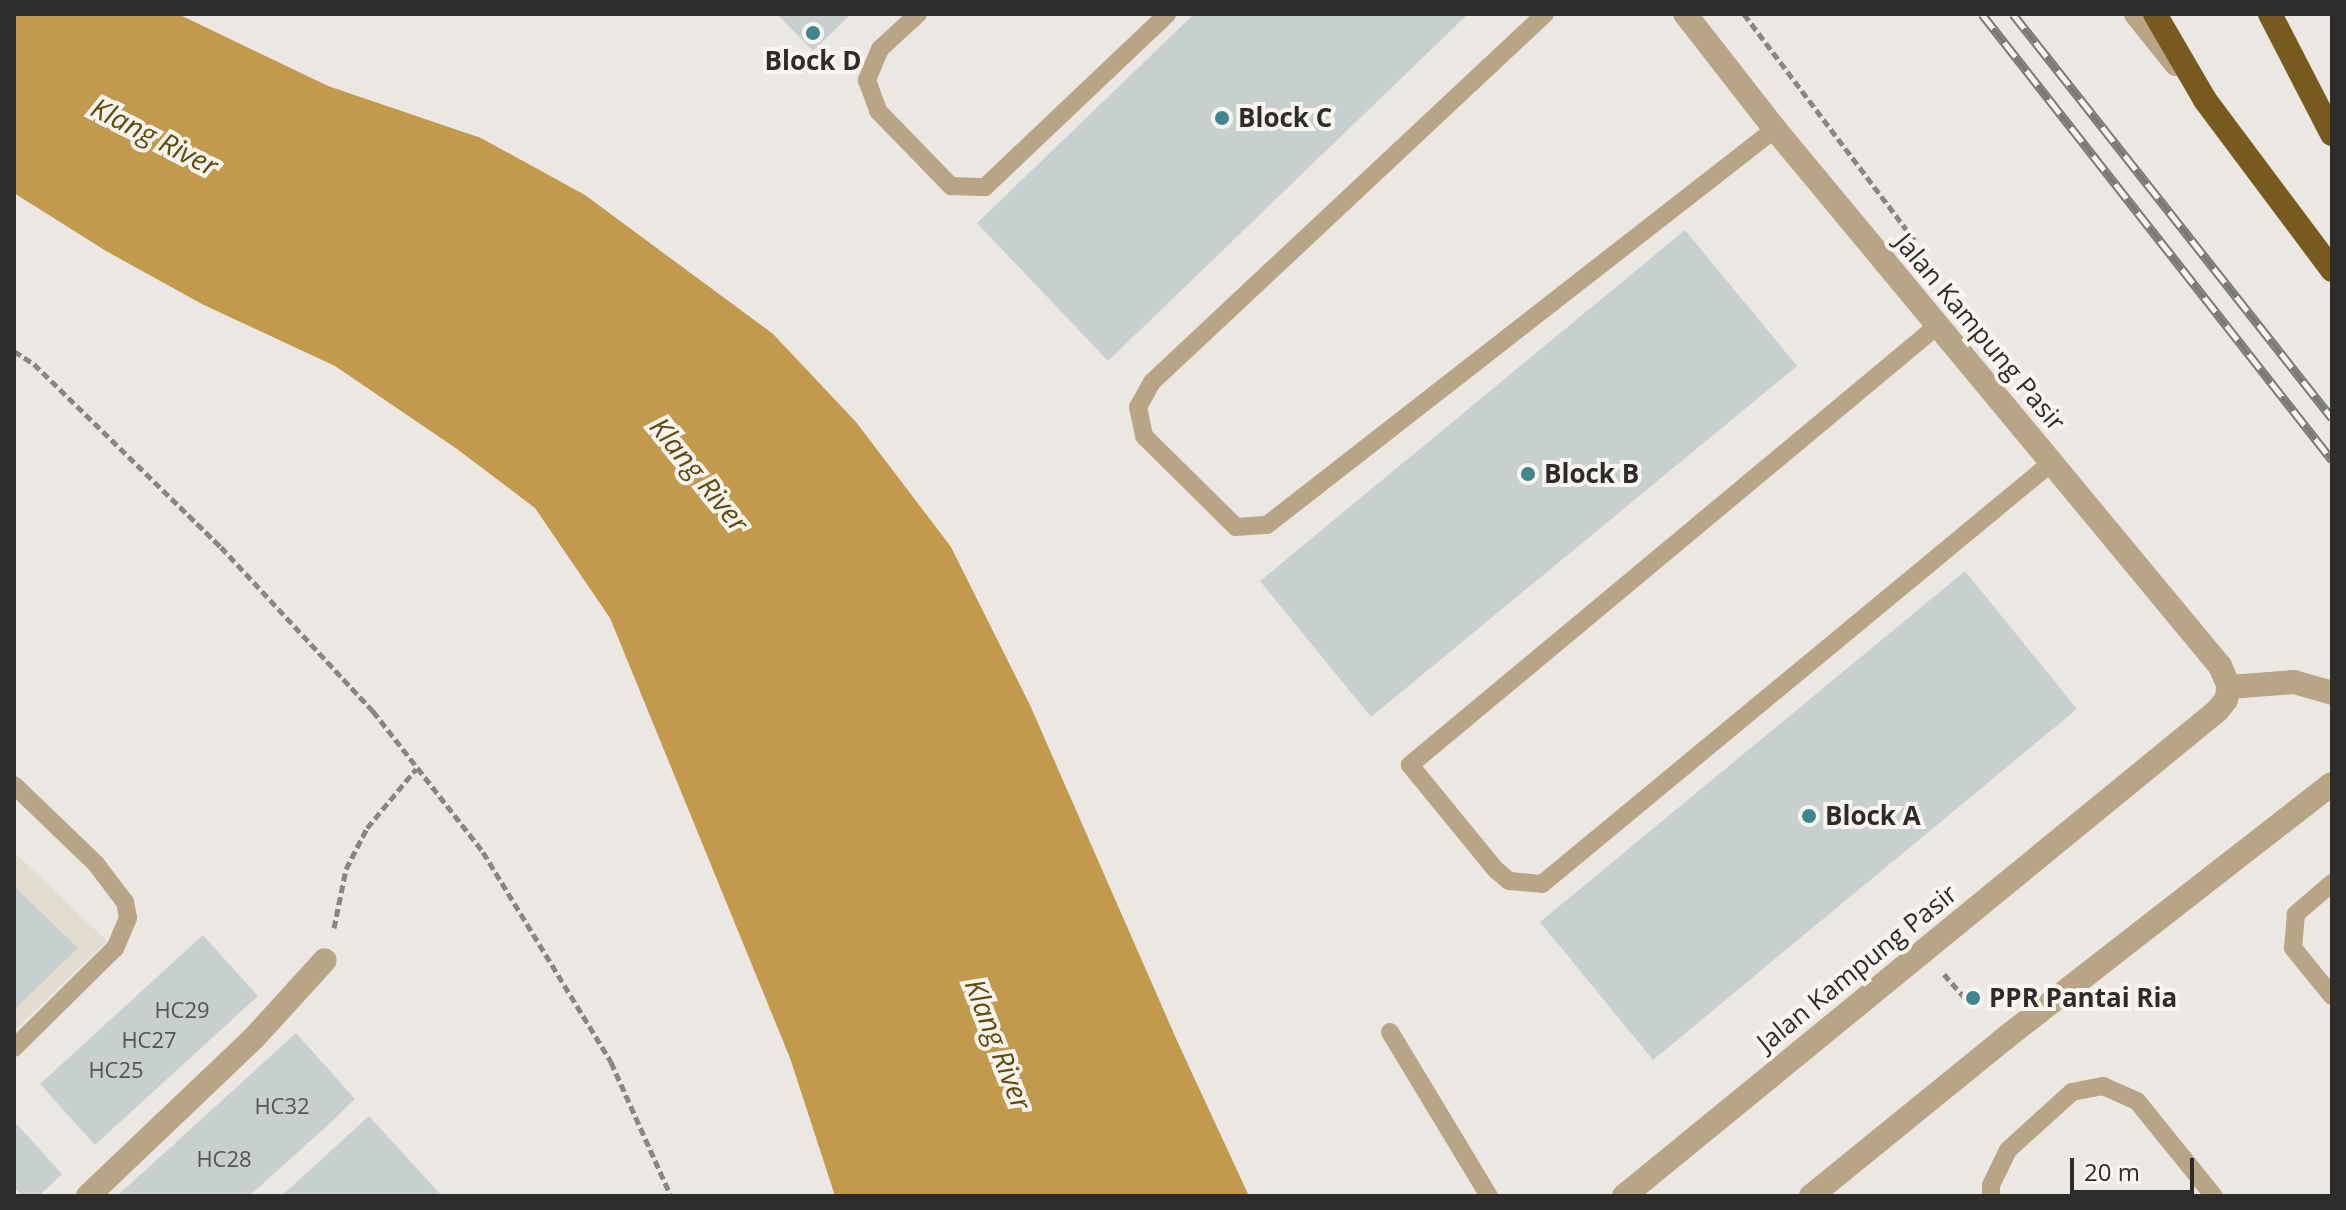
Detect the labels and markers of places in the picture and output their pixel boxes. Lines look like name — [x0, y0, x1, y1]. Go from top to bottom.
marker: Block D — [804, 24, 822, 42]
place label: Block D — [765, 45, 861, 77]
place label: Block C — [1238, 102, 1332, 134]
marker: Block C — [1213, 109, 1231, 127]
place label: Block B — [1544, 458, 1639, 490]
marker: Block B — [1519, 465, 1537, 483]
place label: Block A — [1825, 800, 1921, 832]
marker: Block A — [1800, 807, 1818, 825]
place label: PPR Pantai Ria — [1989, 982, 2177, 1014]
marker: PPR Pantai Ria — [1964, 989, 1982, 1007]

